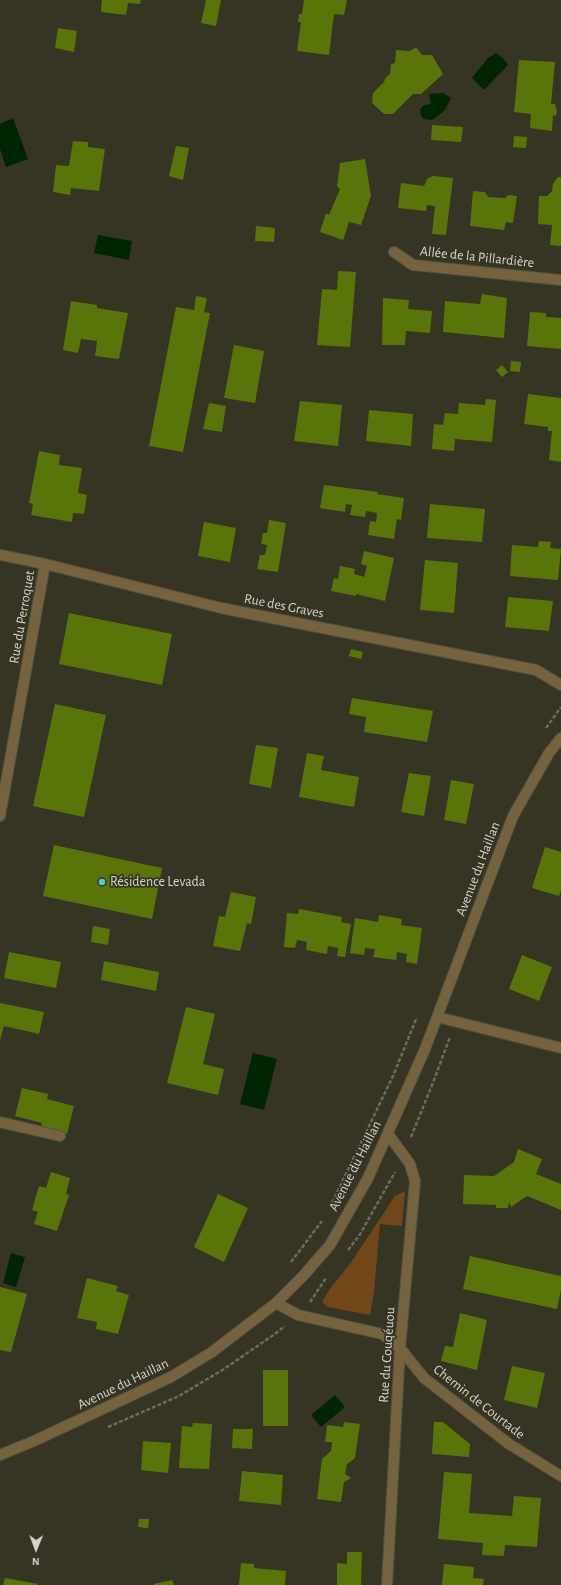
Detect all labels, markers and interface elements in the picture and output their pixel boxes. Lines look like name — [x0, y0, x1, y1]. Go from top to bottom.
street label: Allée de la Pillardière — [419, 243, 535, 271]
street label: Rue du Perroquet — [6, 569, 38, 665]
street label: Rue des Graves — [243, 590, 325, 622]
street label: Avenue du Haillan — [452, 820, 504, 918]
place label: Résidence Levada — [110, 874, 205, 890]
marker: Résidence Levada — [97, 877, 107, 887]
street label: Avenue du Haillan — [325, 1118, 385, 1214]
street label: Rue du Couqéuou — [375, 1307, 399, 1403]
street label: Avenue du Haillan — [75, 1355, 171, 1413]
street label: Chemin de Courtade — [430, 1361, 528, 1443]
north arrow — [16, 1529, 56, 1569]
text: N — [32, 1556, 40, 1567]

